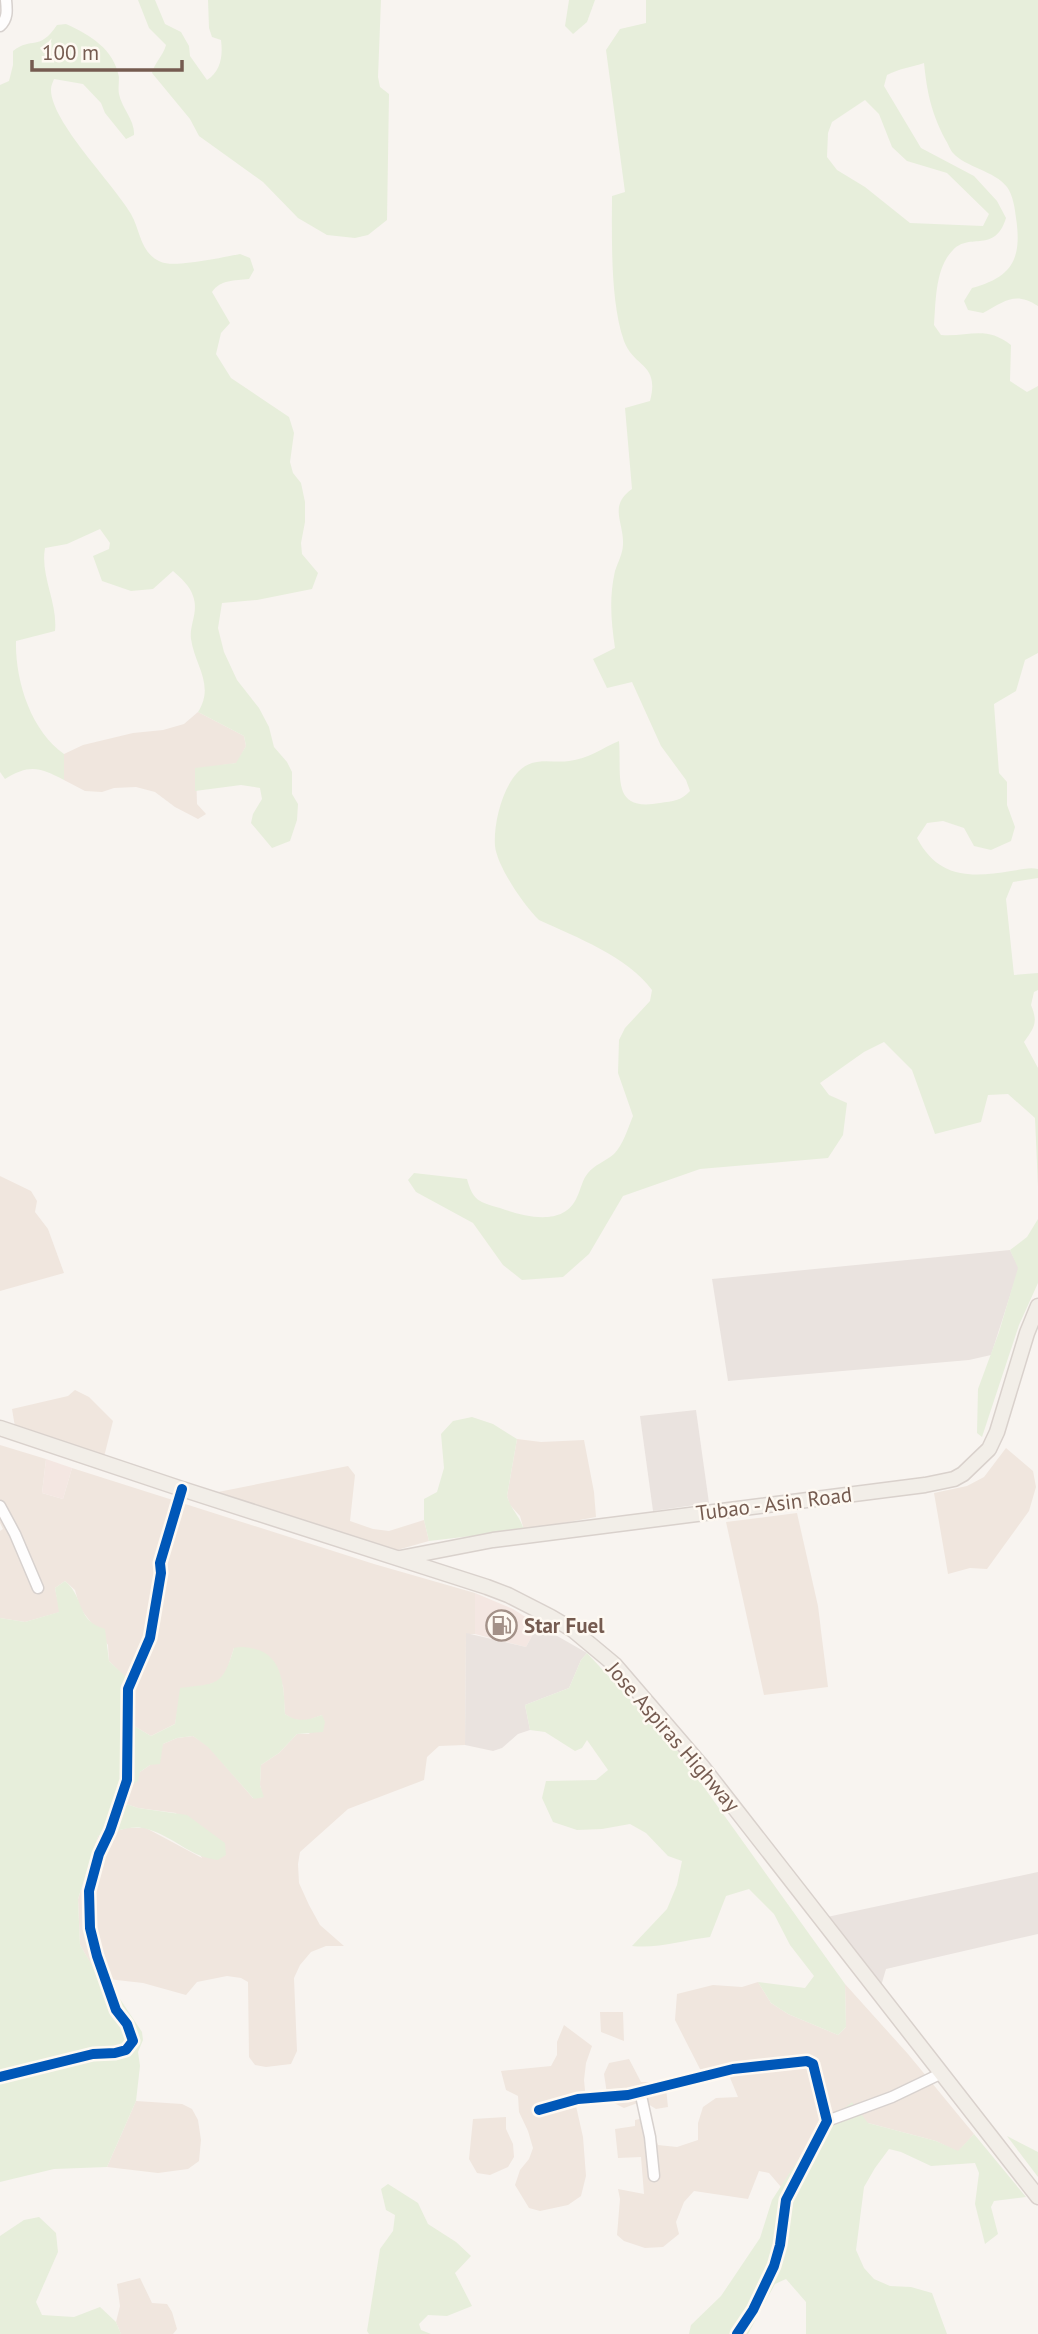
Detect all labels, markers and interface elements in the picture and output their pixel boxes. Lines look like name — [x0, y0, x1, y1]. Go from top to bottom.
scale bar — [32, 28, 182, 72]
text: 100 m — [42, 39, 99, 66]
street label: Tubao - Asin Road — [694, 1481, 853, 1526]
fuel station icon: Star Fuel — [484, 1609, 518, 1643]
place label: Star Fuel — [524, 1612, 605, 1639]
street label: Jose Aspiras Highway — [600, 1655, 746, 1817]

